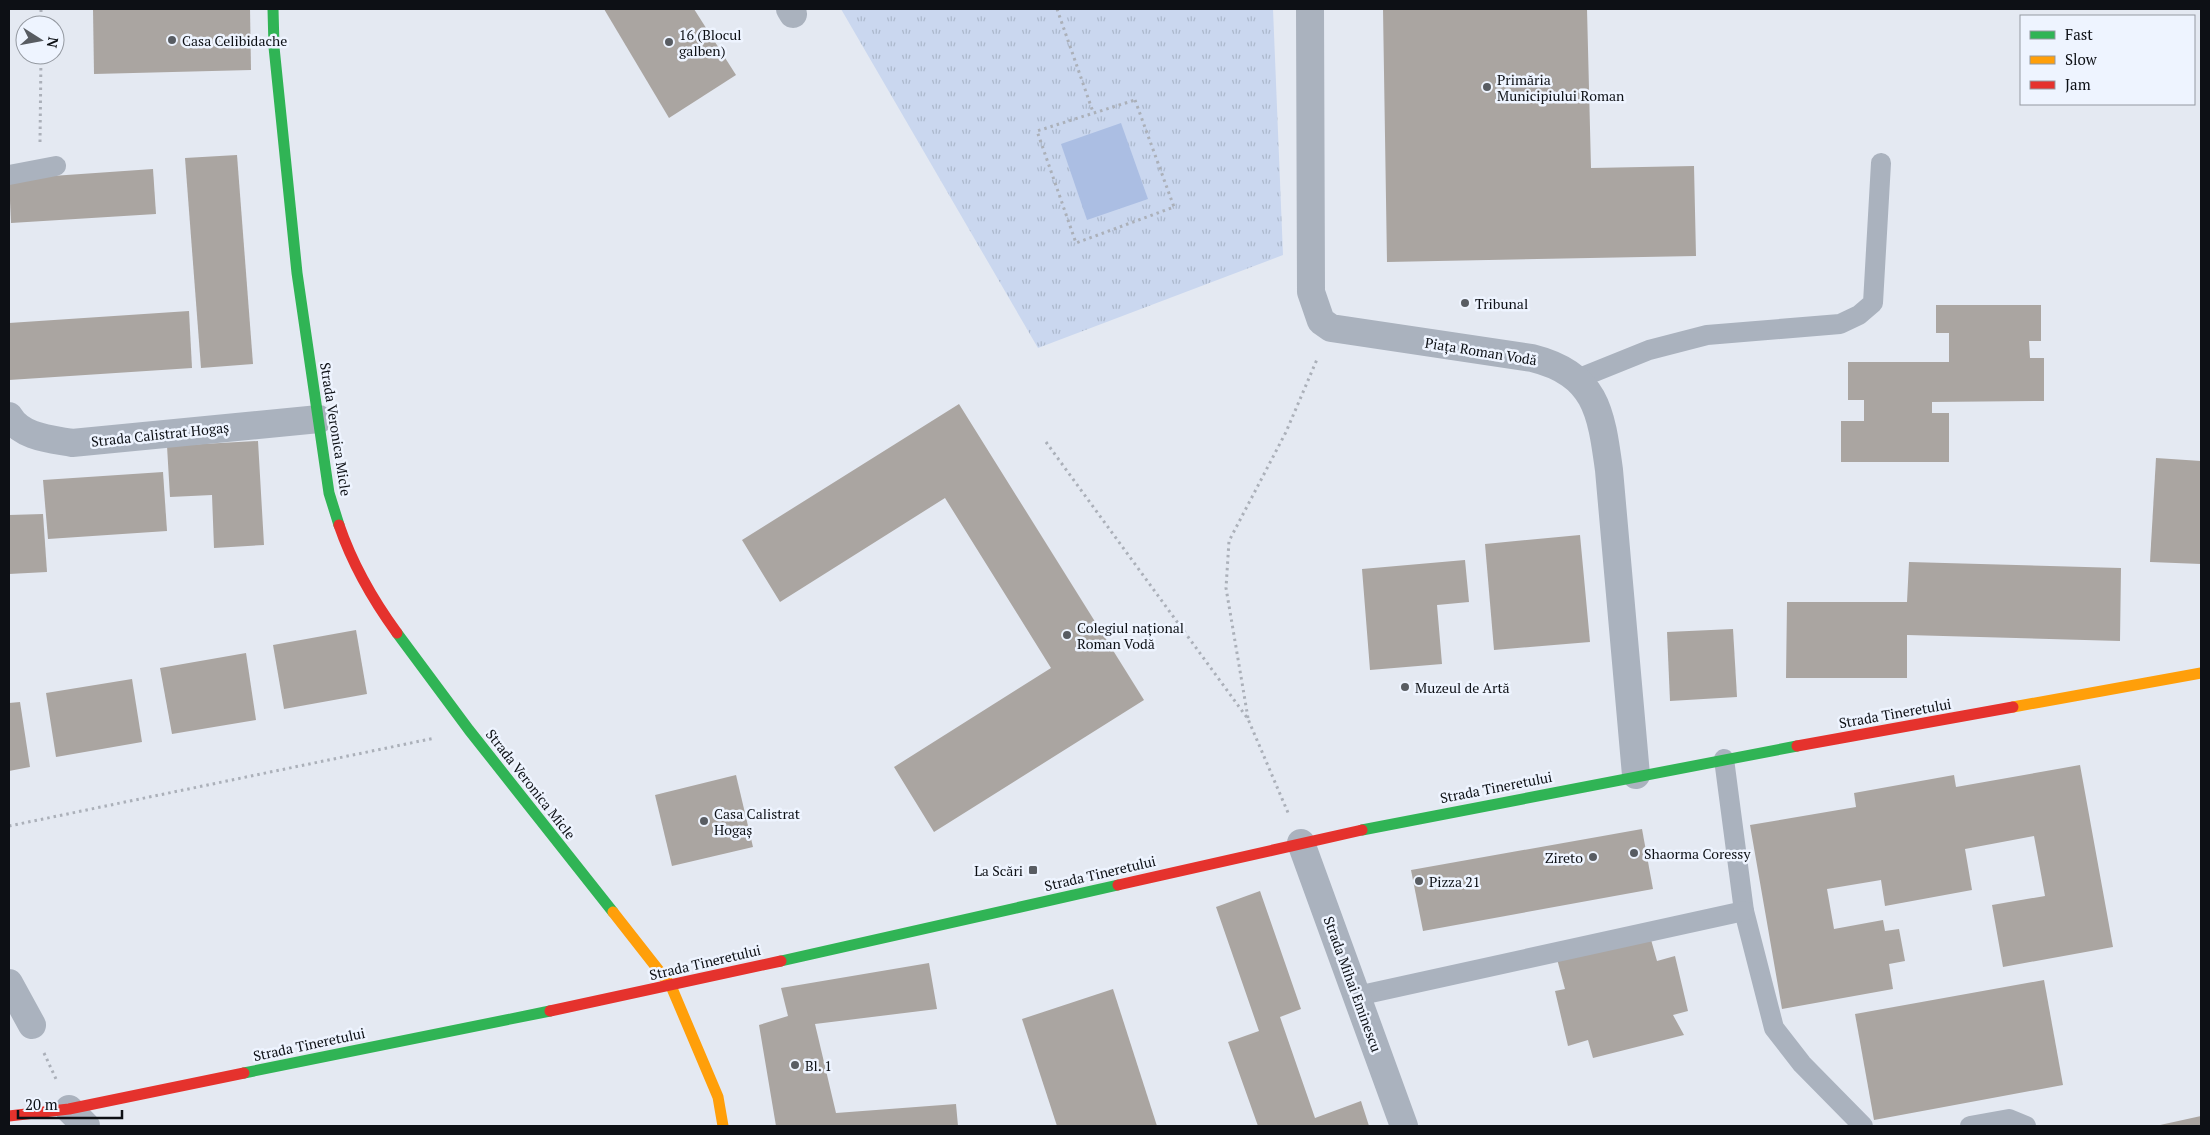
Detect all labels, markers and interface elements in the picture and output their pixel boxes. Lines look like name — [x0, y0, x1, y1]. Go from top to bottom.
north arrow — [15, 15, 65, 65]
legend — [2020, 15, 2195, 105]
text: Fast — [2065, 24, 2093, 44]
place label: 16 (Blocul galben) — [679, 25, 741, 60]
place label: Casa Celibidache — [182, 31, 287, 50]
marker: Casa Celibidache — [166, 34, 178, 46]
text: N — [43, 36, 64, 50]
marker: 16 (Blocul galben) — [663, 36, 675, 48]
text: Slow — [2065, 49, 2098, 69]
place label: Primăria Municipiului Roman — [1497, 70, 1625, 105]
text: Jam — [2065, 74, 2091, 94]
marker: Primăria Municipiului Roman — [1481, 81, 1493, 93]
place label: Tribunal — [1475, 294, 1528, 313]
marker: Tribunal — [1459, 297, 1471, 309]
street label: Piața Roman Vodă — [1424, 333, 1538, 369]
street label: Strada Veronica Micle — [316, 361, 356, 497]
street label: Strada Calistrat Hogaș — [90, 417, 230, 451]
place label: Colegiul național Roman Vodă — [1077, 618, 1184, 653]
marker: Colegiul național Roman Vodă — [1061, 629, 1073, 641]
place label: Muzeul de Artă — [1415, 678, 1510, 697]
marker: Muzeul de Artă — [1399, 681, 1411, 693]
street label: Strada Tineretului — [1837, 694, 1953, 732]
street label: Strada Veronica Micle — [482, 725, 580, 843]
street label: Strada Tineretului — [1438, 767, 1554, 807]
place label: Casa Calistrat Hogaș — [714, 804, 801, 839]
marker: Casa Calistrat Hogaș — [698, 815, 710, 827]
place label: Shaorma Coressy — [1644, 844, 1751, 863]
marker: Shaorma Coressy — [1628, 847, 1640, 859]
place label: Zireto — [1545, 848, 1583, 867]
street label: Strada Tineretului — [1042, 851, 1158, 895]
marker: Zireto — [1587, 851, 1599, 863]
place label: La Scări — [974, 861, 1023, 880]
marker: La Scări — [1027, 864, 1039, 876]
place label: Pizza 21 — [1429, 872, 1480, 891]
marker: Pizza 21 — [1413, 875, 1425, 887]
street label: Strada Mihai Eminescu — [1320, 914, 1386, 1054]
street label: Strada Tineretului — [647, 940, 763, 984]
street label: Strada Tineretului — [251, 1023, 367, 1065]
place label: Bl. 1 — [805, 1056, 832, 1075]
marker: Bl. 1 — [789, 1059, 801, 1071]
scale bar — [18, 1088, 121, 1120]
text: 20 m — [25, 1094, 58, 1114]

